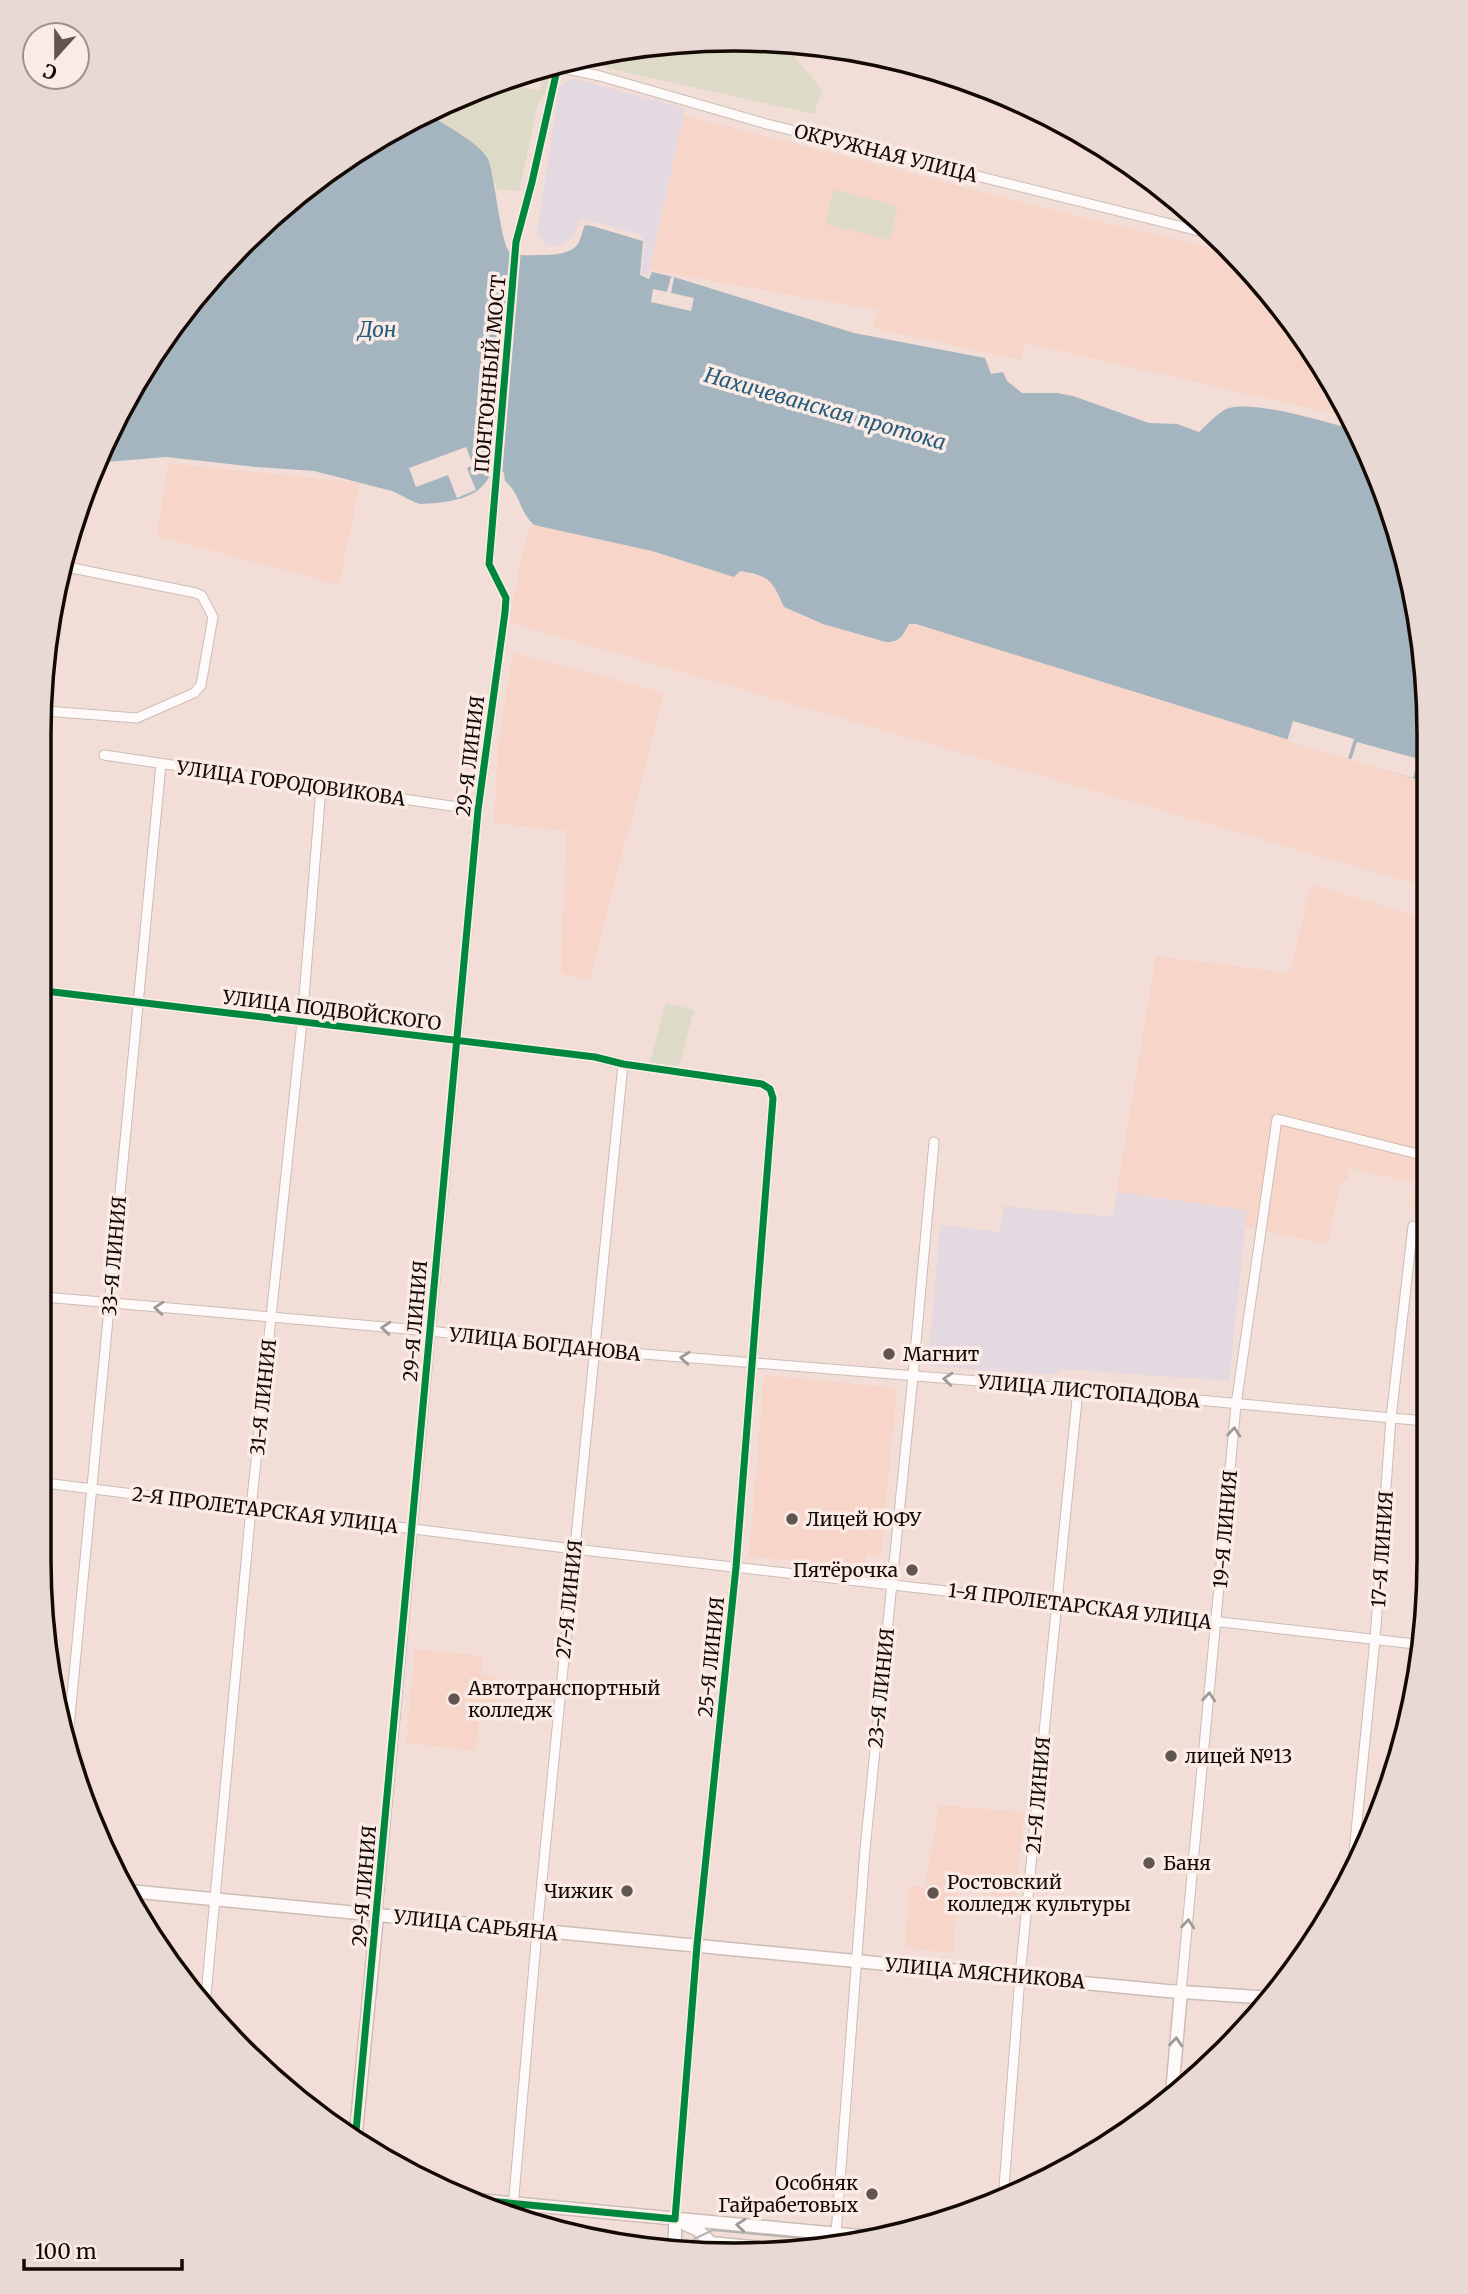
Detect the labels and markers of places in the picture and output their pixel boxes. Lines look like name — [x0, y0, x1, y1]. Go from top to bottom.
place label: Магнит — [903, 1342, 979, 1366]
marker: Магнит — [881, 1346, 897, 1362]
place label: Лицей ЮФУ — [806, 1507, 922, 1531]
marker: Лицей ЮФУ — [784, 1511, 800, 1527]
place label: Пятёрочка — [793, 1558, 898, 1582]
marker: Пятёрочка — [904, 1562, 920, 1578]
place label: Автотранспортный колледж — [467, 1676, 660, 1722]
marker: Автотранспортный колледж — [446, 1691, 462, 1707]
place label: лицей №13 — [1185, 1744, 1292, 1768]
marker: лицей №13 — [1163, 1748, 1179, 1764]
place label: Баня — [1163, 1851, 1211, 1875]
marker: Баня — [1141, 1855, 1157, 1871]
place label: Ростовский колледж культуры — [947, 1870, 1131, 1916]
place label: Чижик — [544, 1879, 613, 1903]
marker: Чижик — [619, 1883, 635, 1899]
marker: Ростовский колледж культуры — [925, 1885, 941, 1901]
place label: Особняк Гайрабетовых — [718, 2171, 859, 2217]
marker: Особняк Гайрабетовых — [864, 2186, 880, 2202]

